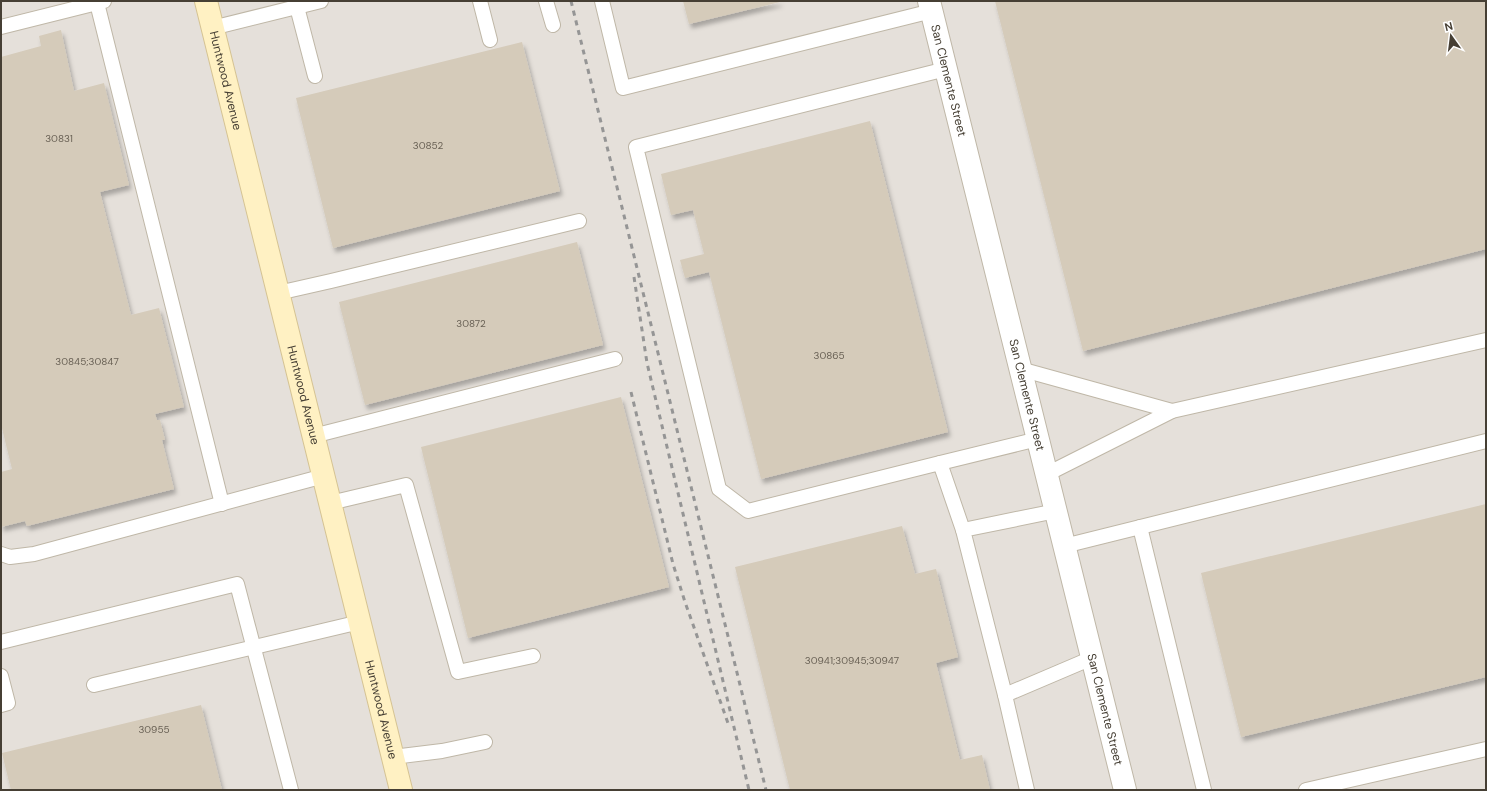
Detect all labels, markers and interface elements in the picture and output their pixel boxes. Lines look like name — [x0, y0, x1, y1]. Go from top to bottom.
north arrow — [1431, 16, 1471, 56]
text: N — [1443, 19, 1454, 34]
street label: San Clemente Street — [927, 23, 970, 138]
street label: Huntwood Avenue — [206, 29, 246, 132]
house number: 30831 — [45, 132, 73, 145]
house number: 30852 — [413, 139, 443, 152]
house number: 30872 — [456, 317, 486, 330]
street label: San Clemente Street — [1005, 337, 1049, 453]
street label: Huntwood Avenue — [283, 344, 323, 446]
house number: 30865 — [813, 349, 845, 362]
house number: 30845;30847 — [55, 355, 119, 368]
street label: San Clemente Street — [1083, 652, 1127, 767]
house number: 30941;30945;30947 — [805, 654, 899, 667]
street label: Huntwood Avenue — [361, 659, 401, 761]
house number: 30955 — [138, 723, 170, 736]

